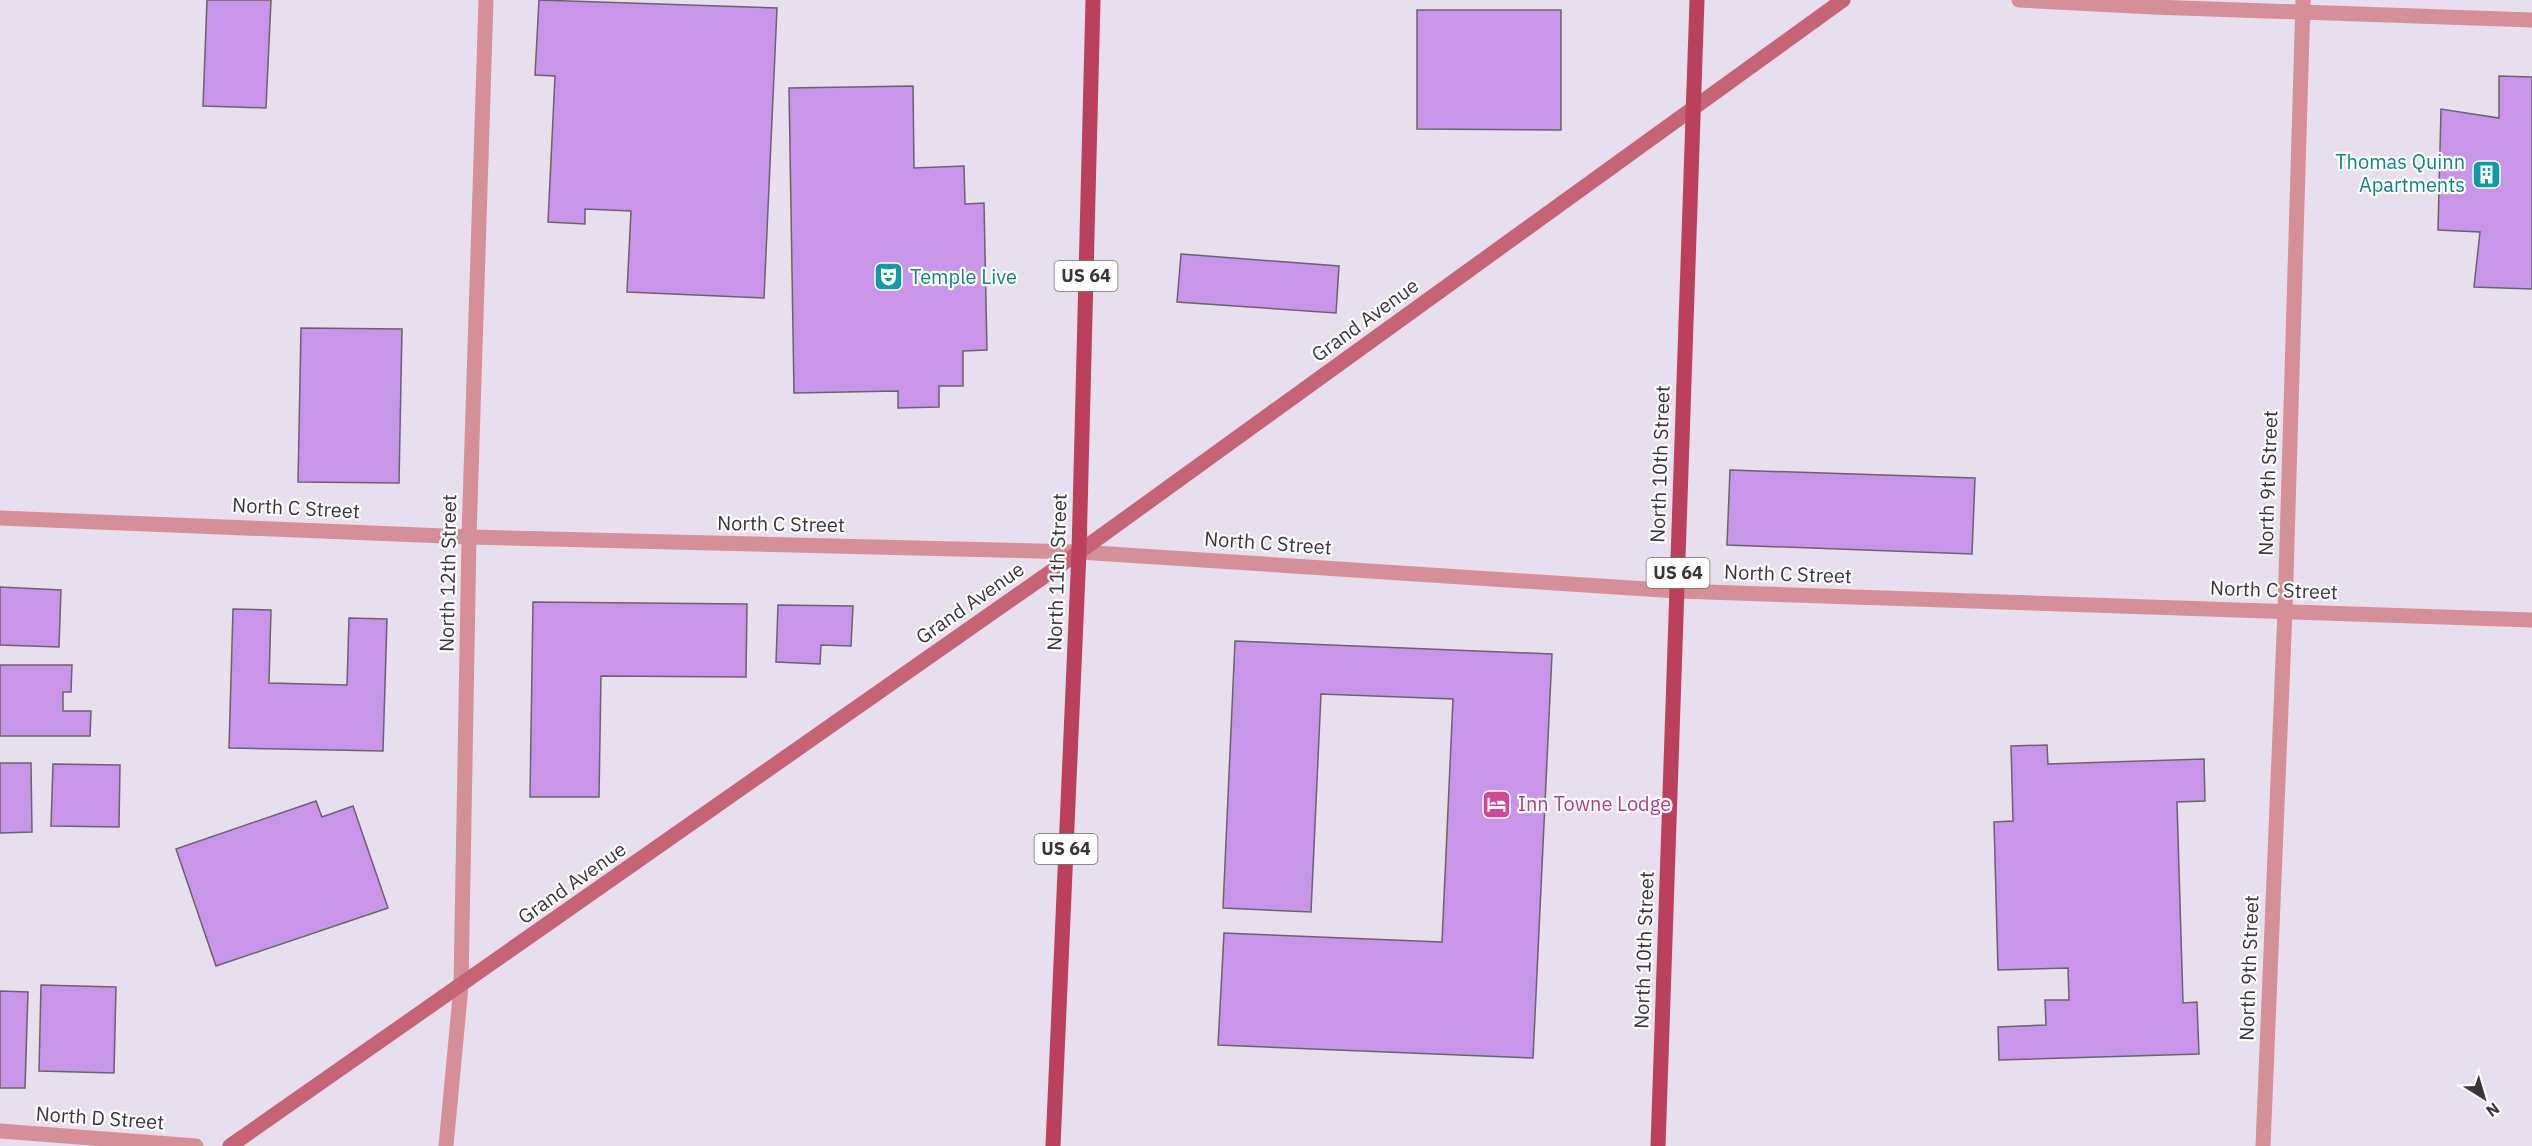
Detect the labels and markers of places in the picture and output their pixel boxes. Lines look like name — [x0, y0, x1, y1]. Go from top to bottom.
place label: Thomas Quinn Apartments — [2335, 148, 2465, 198]
building icon: Thomas Quinn Apartments — [2470, 158, 2502, 190]
theatre icon: Temple Live — [873, 261, 905, 293]
place label: Temple Live — [910, 263, 1017, 290]
hotel icon: Inn Towne Lodge — [1481, 788, 1513, 820]
place label: Inn Towne Lodge — [1518, 790, 1671, 817]

